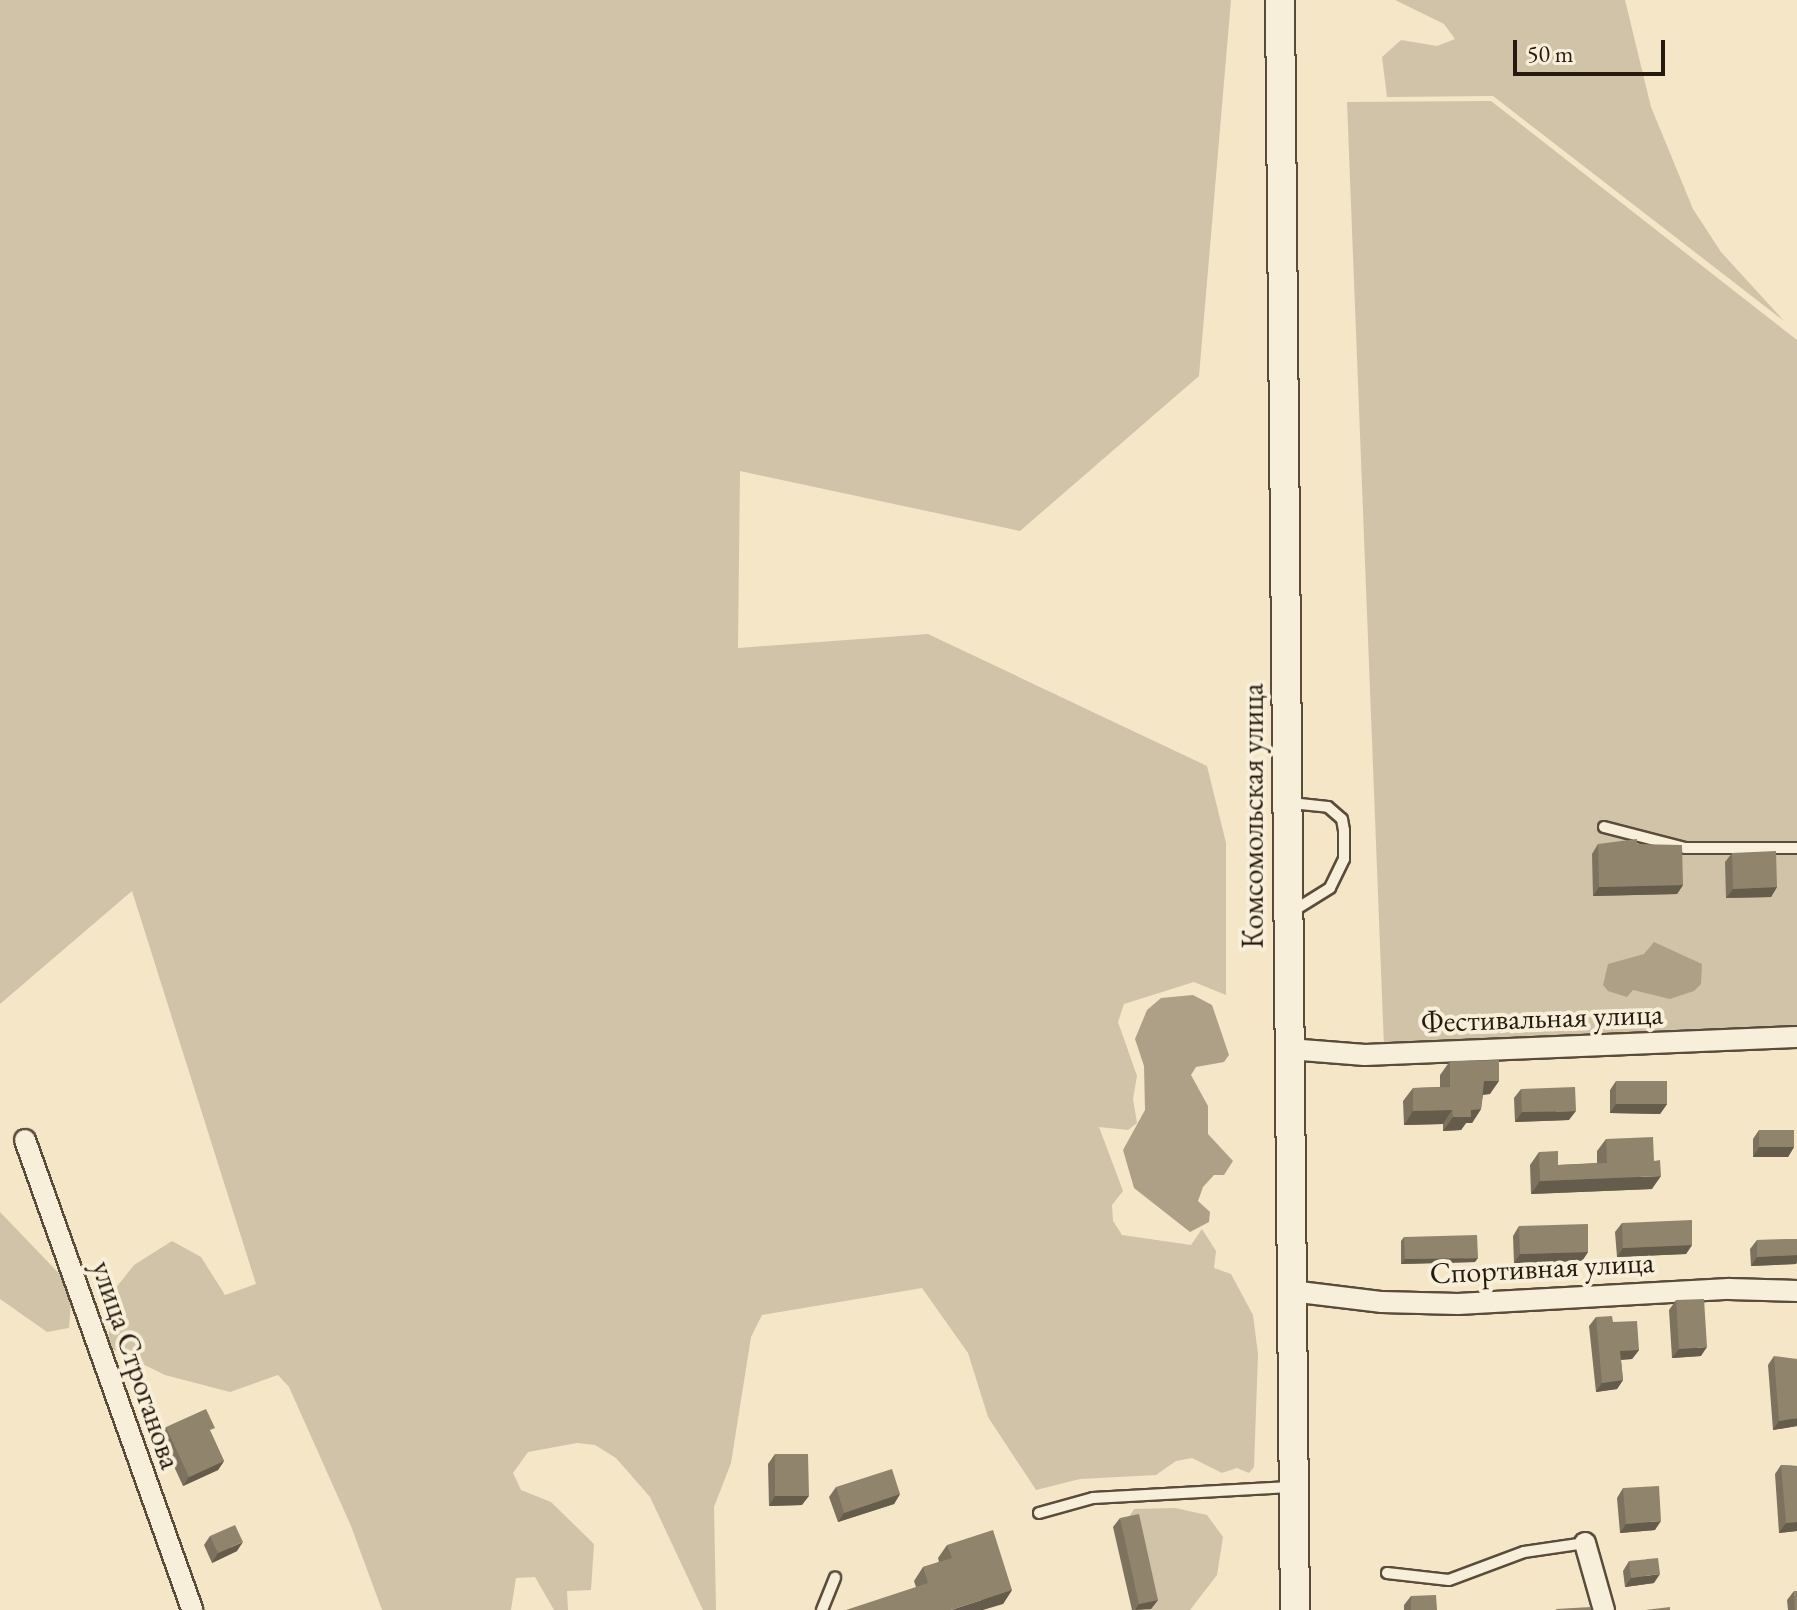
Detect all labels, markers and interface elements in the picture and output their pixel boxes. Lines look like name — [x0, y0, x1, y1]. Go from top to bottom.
scale bar — [1517, 24, 1669, 74]
text: 50 m — [1527, 38, 1574, 69]
street label: Комсомольская улица — [1235, 683, 1271, 949]
street label: Фестивальная улица — [1420, 996, 1664, 1040]
street label: Спортивная улица — [1429, 1244, 1655, 1292]
street label: улица Строганова — [84, 1256, 188, 1474]

